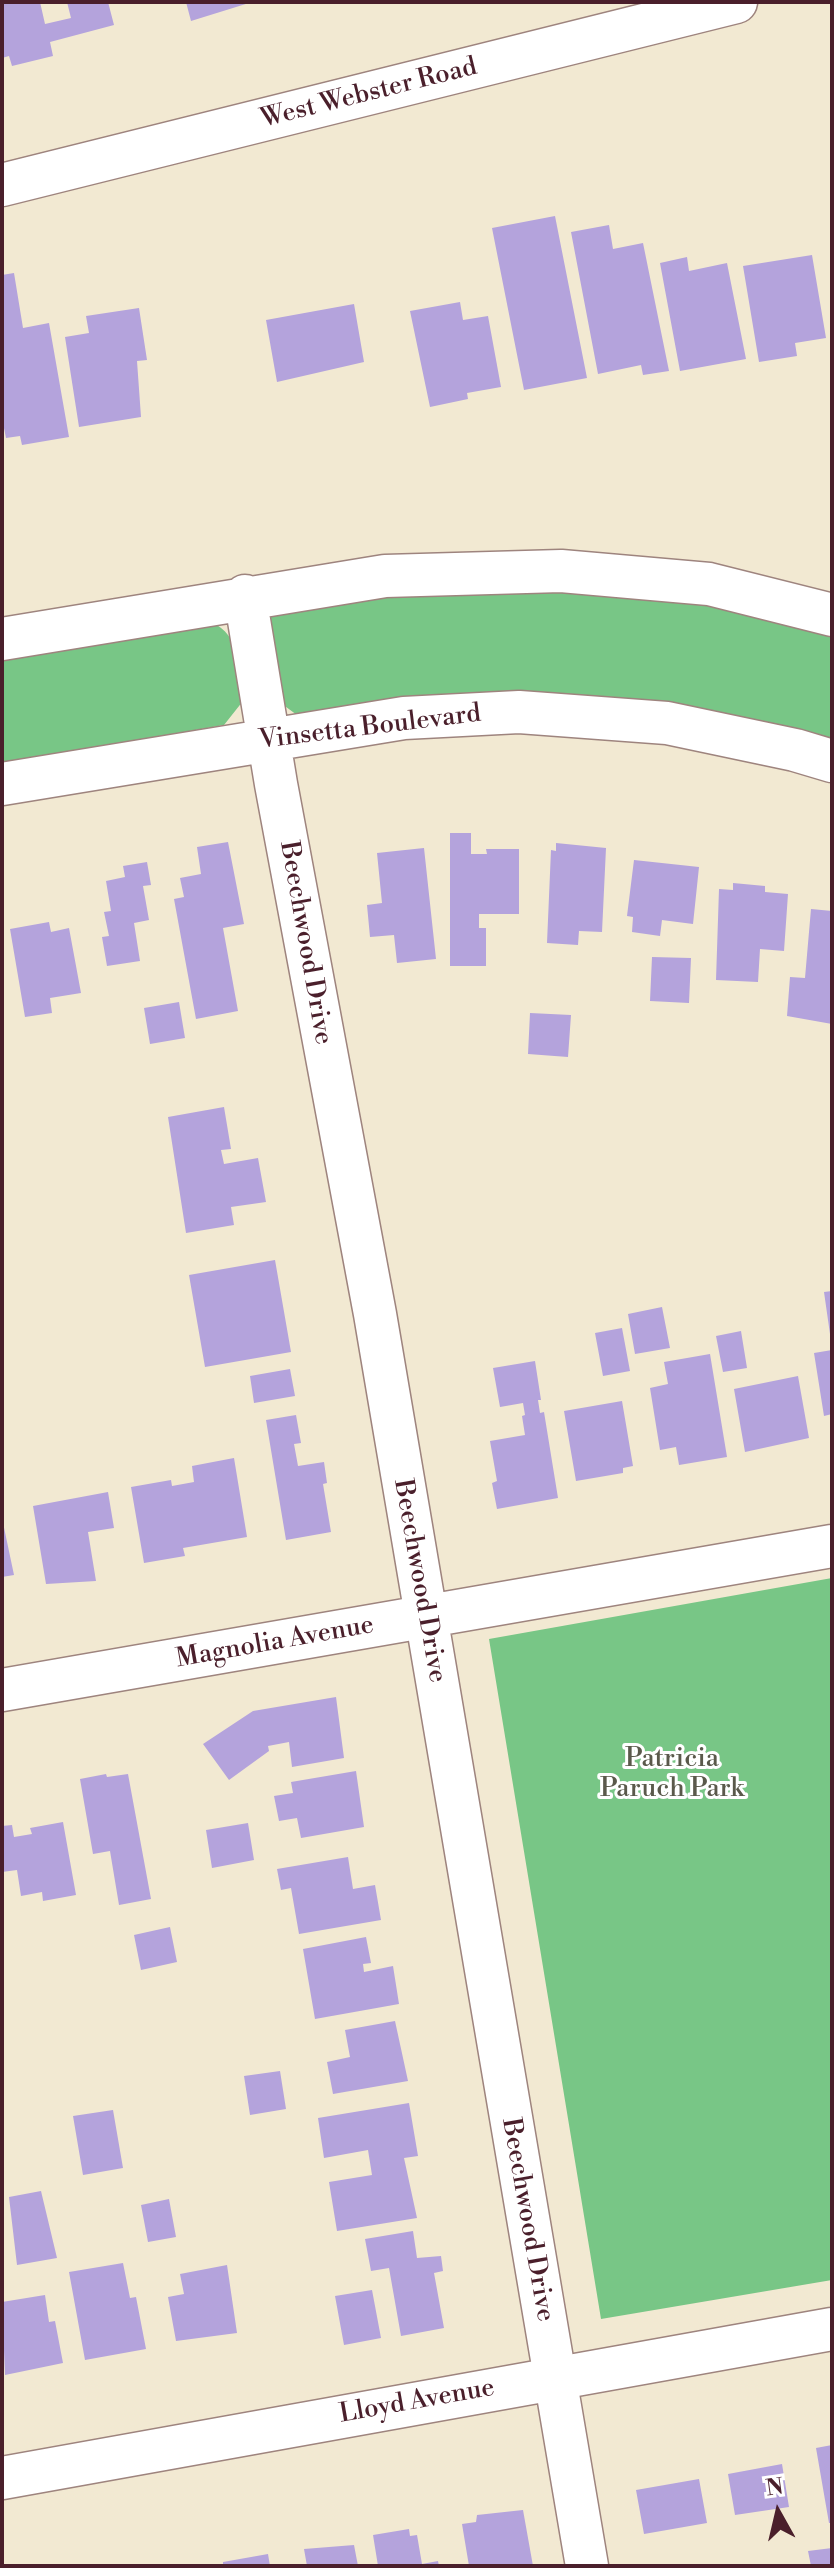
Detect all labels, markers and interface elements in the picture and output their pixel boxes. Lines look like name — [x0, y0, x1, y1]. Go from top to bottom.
street label: West Webster Road — [258, 52, 480, 136]
street label: Vinsetta Boulevard — [257, 699, 483, 757]
street label: Beechwood Drive — [272, 839, 338, 1047]
street label: Beechwood Drive — [386, 1477, 452, 1685]
street label: Magnolia Avenue — [174, 1610, 376, 1676]
park label: Patricia Paruch Park — [600, 1744, 744, 1806]
street label: Beechwood Drive — [494, 2116, 560, 2324]
street label: Lloyd Avenue — [337, 2373, 497, 2431]
north arrow — [738, 2472, 818, 2552]
text: N — [764, 2473, 785, 2502]

